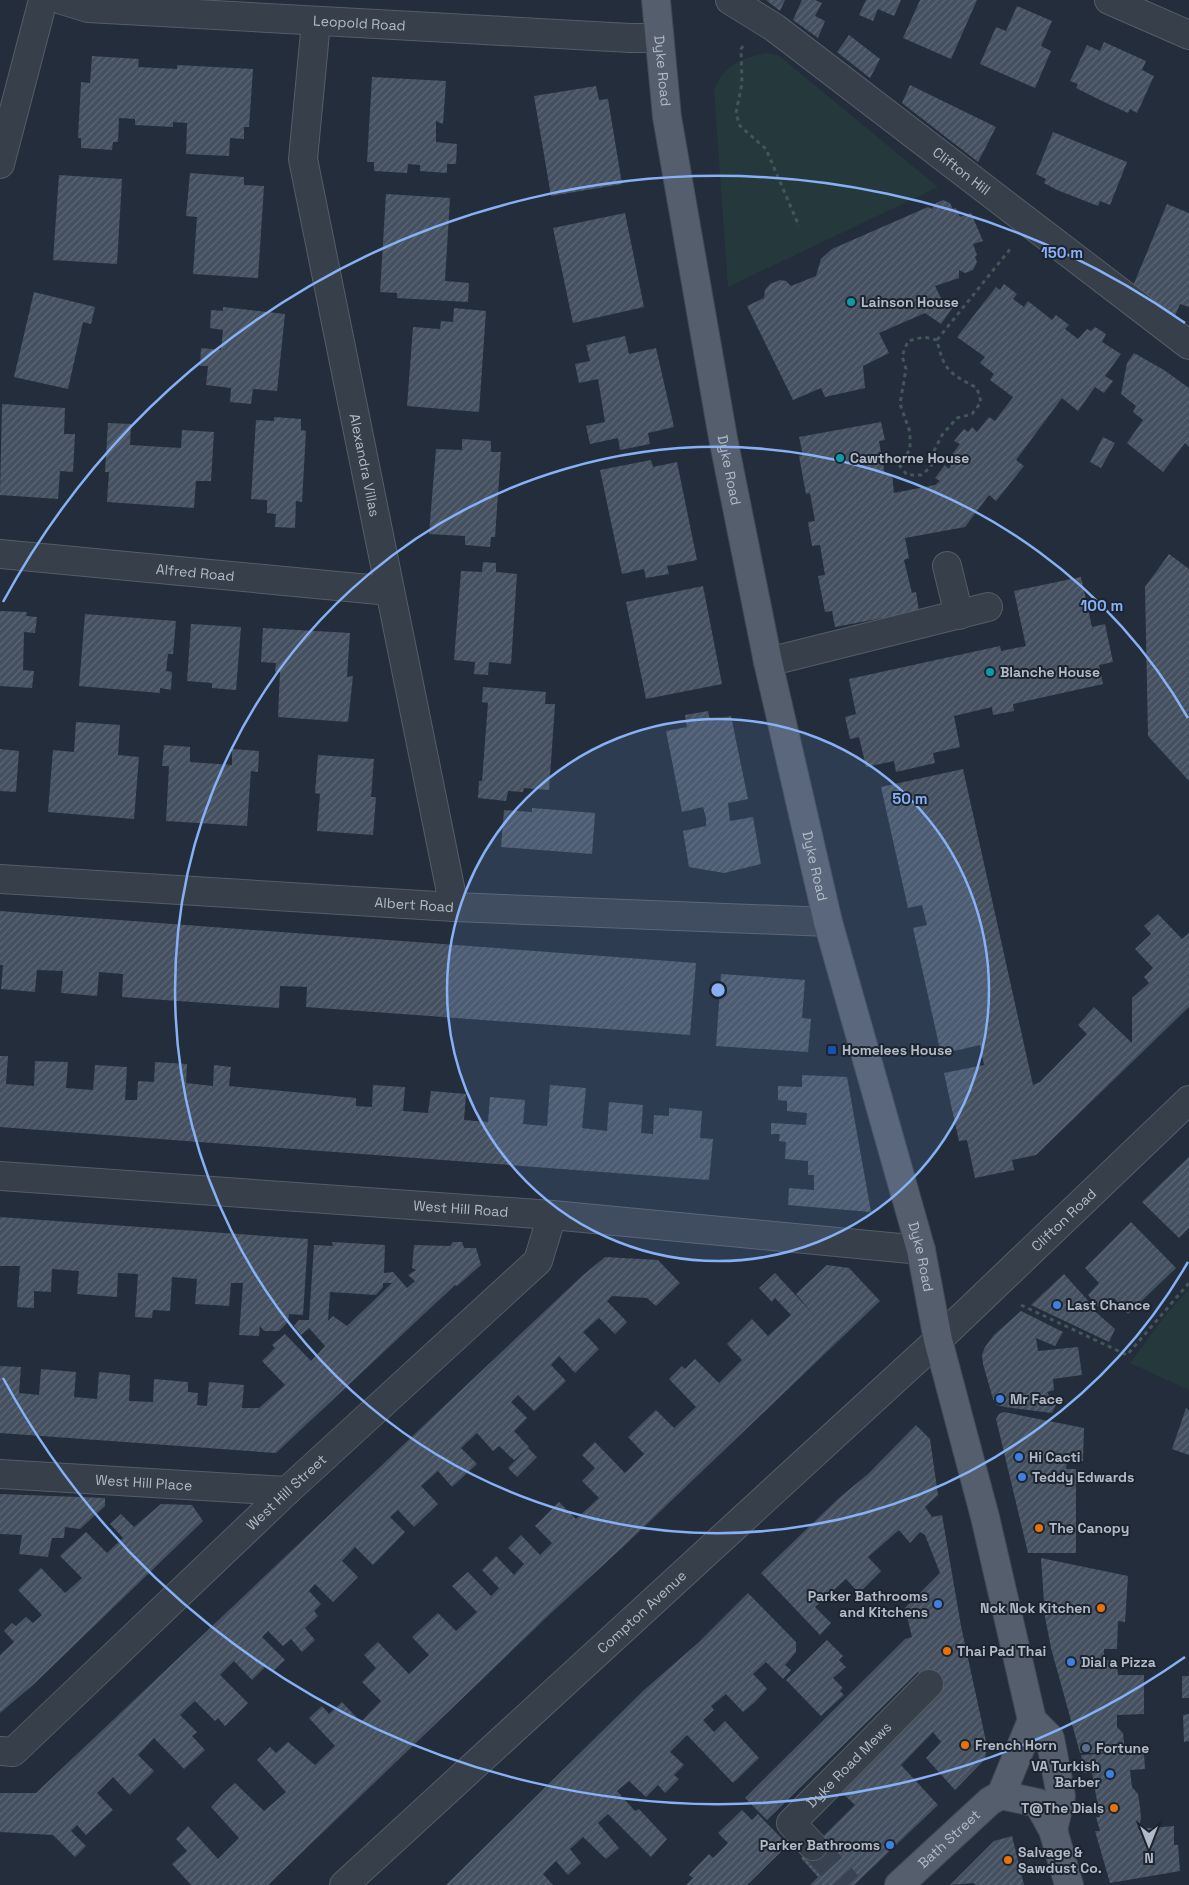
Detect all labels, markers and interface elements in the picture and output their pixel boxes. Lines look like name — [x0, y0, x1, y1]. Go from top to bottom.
street label: Leopold Road — [313, 11, 406, 35]
street label: Dyke Road — [650, 34, 675, 107]
street label: Clifton Hill — [929, 143, 994, 199]
text: 150 m — [1041, 243, 1083, 262]
place label: Lainson House — [861, 293, 959, 311]
marker: Lainson House — [845, 296, 857, 308]
street label: Alexandra Villas — [346, 412, 384, 518]
street label: Dyke Road — [714, 433, 745, 507]
place label: Cawthorne House — [850, 449, 969, 467]
marker: Cawthorne House — [834, 452, 846, 464]
street label: Alfred Road — [155, 560, 235, 585]
text: 100 m — [1081, 596, 1123, 615]
place label: Blanche House — [1000, 663, 1100, 681]
marker: Blanche House — [984, 666, 996, 678]
text: 50 m — [892, 789, 928, 808]
street label: Dyke Road — [798, 829, 832, 903]
street label: Albert Road — [374, 893, 454, 916]
centre of rings — [709, 981, 727, 999]
place label: Homelees House — [842, 1041, 952, 1059]
marker: Homelees House — [826, 1044, 838, 1056]
street label: Clifton Road — [1027, 1185, 1100, 1255]
street label: West Hill Road — [413, 1196, 509, 1221]
street label: Dyke Road — [904, 1219, 938, 1293]
place label: Last Chance — [1067, 1296, 1150, 1314]
marker: Last Chance — [1051, 1299, 1063, 1311]
place label: Mr Face — [1010, 1390, 1063, 1408]
marker: Mr Face — [994, 1393, 1006, 1405]
place label: Hi Cacti — [1029, 1448, 1081, 1466]
street label: West Hill Street — [242, 1450, 330, 1534]
marker: Hi Cacti — [1013, 1451, 1025, 1463]
place label: Teddy Edwards — [1032, 1468, 1134, 1486]
street label: West Hill Place — [95, 1471, 193, 1494]
marker: Teddy Edwards — [1016, 1471, 1028, 1483]
place label: The Canopy — [1049, 1519, 1129, 1537]
marker: The Canopy — [1033, 1522, 1045, 1534]
street label: Compton Avenue — [593, 1566, 690, 1657]
place label: Parker Bathrooms and Kitchens — [808, 1587, 928, 1621]
marker: Parker Bathrooms and Kitchens — [932, 1598, 944, 1610]
place label: Nok Nok Kitchen — [980, 1599, 1091, 1617]
marker: Nok Nok Kitchen — [1095, 1602, 1107, 1614]
place label: Thai Pad Thai — [957, 1642, 1046, 1660]
marker: Thai Pad Thai — [941, 1645, 953, 1657]
place label: Dial a Pizza — [1081, 1653, 1156, 1671]
marker: Dial a Pizza — [1065, 1656, 1077, 1668]
street label: Dyke Road Mews — [802, 1718, 895, 1811]
place label: French Horn — [975, 1736, 1057, 1754]
marker: French Horn — [959, 1739, 971, 1751]
place label: Fortune — [1096, 1739, 1149, 1757]
marker: Fortune — [1080, 1742, 1092, 1754]
place label: VA Turkish Barber — [1031, 1757, 1100, 1791]
marker: VA Turkish Barber — [1104, 1768, 1116, 1780]
place label: T@The Dials — [1021, 1799, 1104, 1817]
marker: T@The Dials — [1108, 1802, 1120, 1814]
street label: Bath Street — [914, 1806, 984, 1872]
north arrow — [1124, 1820, 1174, 1870]
place label: Parker Bathrooms — [760, 1836, 880, 1854]
marker: Parker Bathrooms — [884, 1839, 896, 1851]
place label: Salvage & Sawdust Co. — [1018, 1843, 1102, 1877]
text: N — [1144, 1849, 1154, 1867]
marker: Salvage & Sawdust Co. — [1002, 1854, 1014, 1866]

